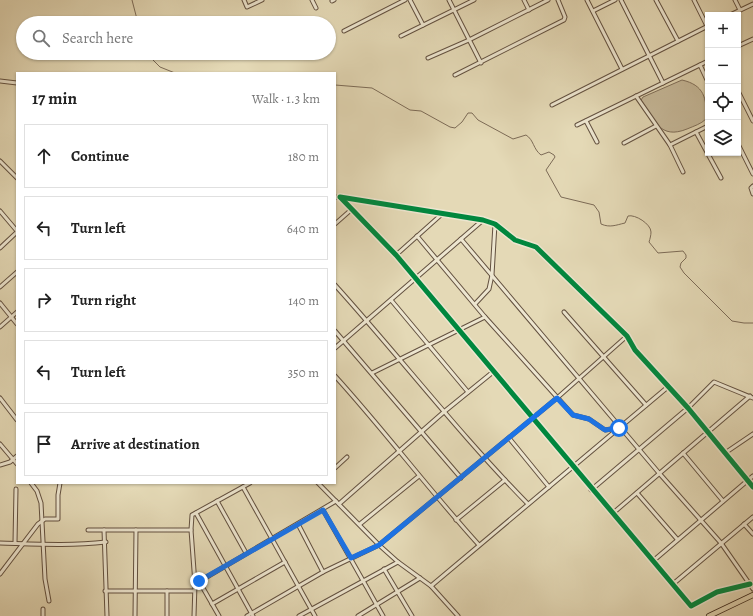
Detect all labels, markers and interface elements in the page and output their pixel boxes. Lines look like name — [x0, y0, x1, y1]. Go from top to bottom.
map controls — [705, 12, 741, 156]
button: + — [705, 12, 741, 48]
search box — [16, 16, 336, 60]
icon: search — [30, 27, 52, 49]
text: Search here — [62, 28, 133, 48]
button: − — [705, 48, 741, 84]
button: locate — [705, 84, 741, 120]
text: 17 min — [32, 87, 77, 110]
text: Walk · 1.3 km — [252, 90, 320, 107]
button: layers — [705, 120, 741, 156]
icon: ahead — [33, 145, 55, 167]
text: Continue — [71, 146, 129, 166]
text: 180 m — [288, 148, 319, 165]
icon: left — [33, 217, 55, 239]
text: Turn left — [71, 218, 126, 238]
text: 640 m — [287, 220, 319, 237]
icon: right — [33, 289, 55, 311]
text: Turn right — [71, 290, 136, 310]
text: 140 m — [288, 292, 319, 309]
icon: left — [33, 361, 55, 383]
text: Turn left — [71, 362, 126, 382]
text: 350 m — [288, 364, 319, 381]
route start — [610, 419, 628, 437]
icon: arrive — [33, 433, 55, 455]
text: Arrive at destination — [71, 434, 200, 454]
route end — [190, 572, 208, 590]

